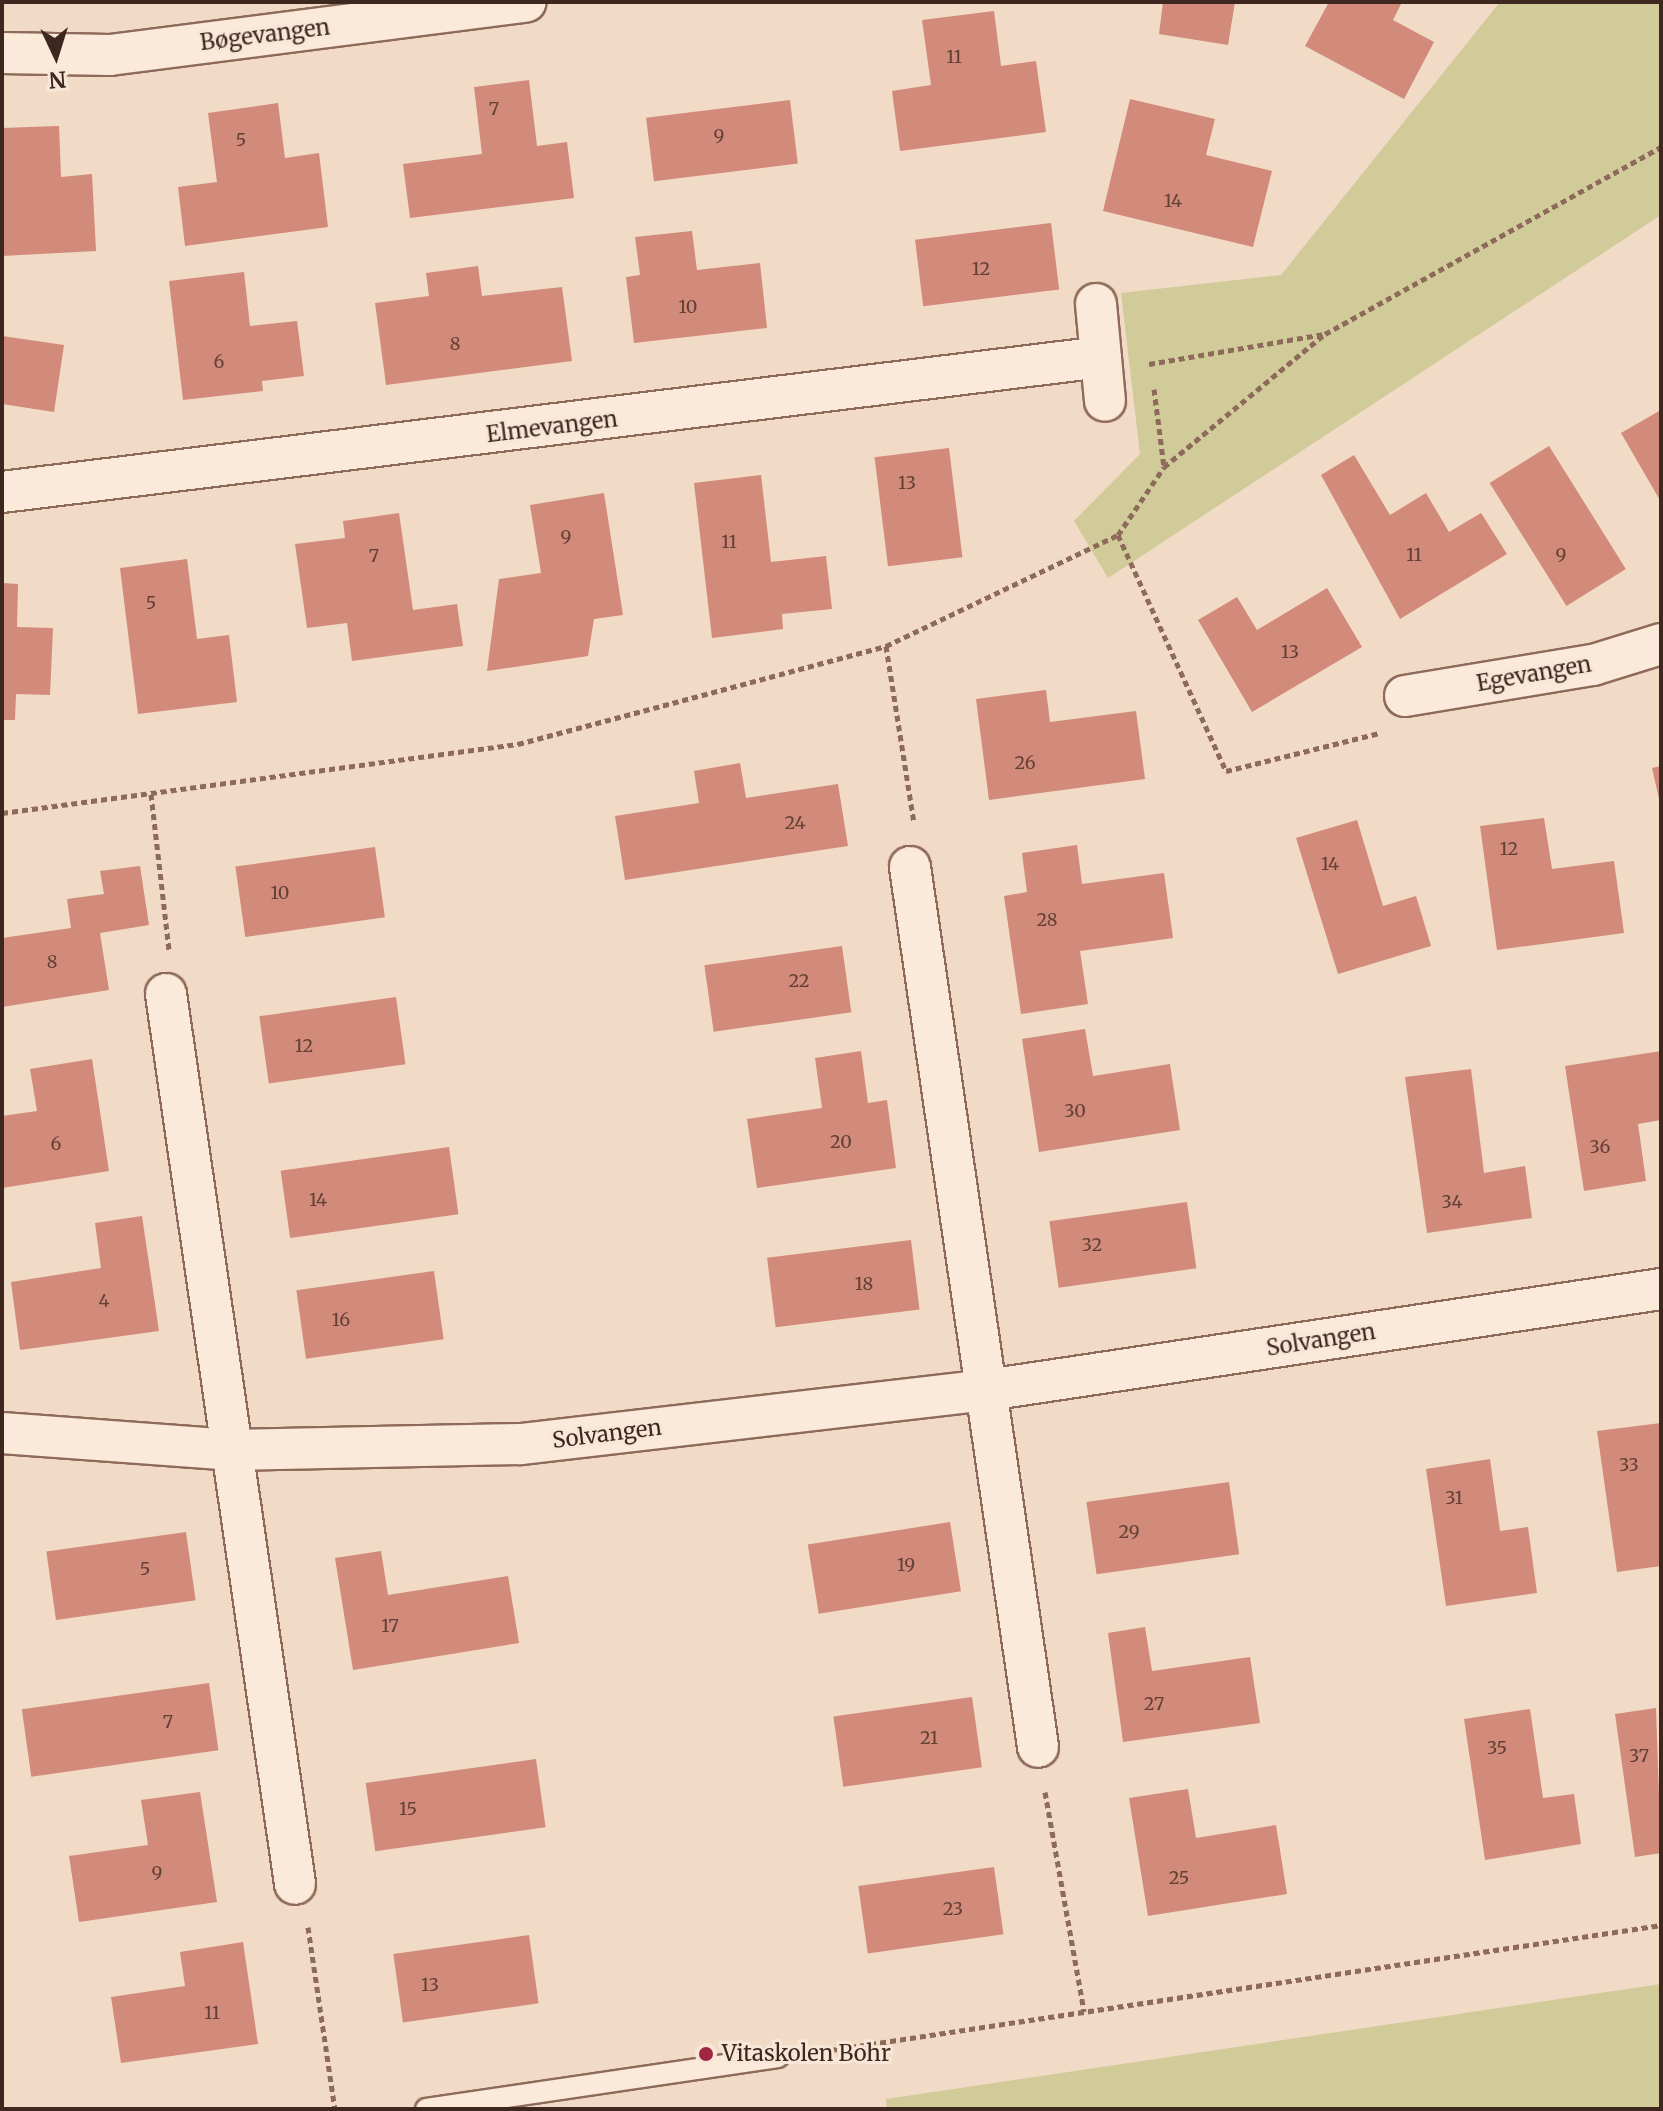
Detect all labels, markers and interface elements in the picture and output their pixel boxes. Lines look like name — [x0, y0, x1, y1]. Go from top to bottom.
street label: Bøgevangen — [199, 14, 331, 56]
north arrow — [16, 16, 96, 96]
house number: 11 — [946, 46, 962, 68]
text: N — [48, 65, 67, 95]
house number: 7 — [489, 98, 499, 120]
house number: 9 — [714, 125, 724, 147]
house number: 5 — [236, 129, 246, 151]
house number: 14 — [1164, 190, 1182, 212]
house number: 12 — [972, 258, 990, 280]
house number: 10 — [679, 296, 697, 318]
house number: 8 — [450, 333, 460, 355]
house number: 6 — [214, 351, 224, 373]
street label: Elmevangen — [485, 406, 619, 448]
house number: 13 — [898, 472, 916, 494]
house number: 9 — [561, 526, 571, 548]
house number: 11 — [721, 531, 737, 553]
house number: 11 — [1406, 544, 1422, 566]
house number: 9 — [1556, 544, 1566, 566]
house number: 7 — [369, 545, 379, 567]
house number: 5 — [146, 592, 156, 614]
house number: 13 — [1281, 641, 1299, 663]
street label: Egevangen — [1474, 651, 1594, 697]
house number: 26 — [1014, 752, 1036, 774]
house number: 24 — [784, 812, 806, 834]
house number: 12 — [1500, 838, 1518, 860]
house number: 14 — [1321, 853, 1339, 875]
house number: 10 — [271, 882, 289, 904]
house number: 28 — [1036, 909, 1058, 931]
house number: 8 — [47, 951, 57, 973]
house number: 22 — [788, 970, 810, 992]
house number: 12 — [295, 1035, 313, 1057]
house number: 30 — [1064, 1100, 1086, 1122]
house number: 20 — [830, 1131, 852, 1153]
house number: 6 — [51, 1133, 61, 1155]
house number: 36 — [1590, 1136, 1610, 1158]
house number: 14 — [309, 1189, 327, 1211]
house number: 34 — [1441, 1191, 1463, 1213]
house number: 32 — [1082, 1234, 1102, 1256]
house number: 18 — [855, 1273, 873, 1295]
house number: 4 — [98, 1290, 110, 1312]
house number: 16 — [332, 1309, 350, 1331]
street label: Solvangen — [1265, 1318, 1377, 1362]
street label: Solvangen — [551, 1414, 663, 1454]
house number: 33 — [1619, 1454, 1639, 1476]
house number: 31 — [1445, 1487, 1463, 1509]
house number: 29 — [1118, 1521, 1140, 1543]
house number: 19 — [897, 1554, 915, 1576]
house number: 5 — [140, 1558, 150, 1580]
house number: 17 — [381, 1615, 399, 1637]
house number: 27 — [1144, 1693, 1164, 1715]
house number: 7 — [163, 1711, 173, 1733]
house number: 21 — [920, 1727, 938, 1749]
house number: 35 — [1487, 1737, 1507, 1759]
house number: 37 — [1629, 1745, 1649, 1767]
house number: 15 — [399, 1798, 417, 1820]
house number: 9 — [152, 1862, 162, 1884]
house number: 25 — [1169, 1867, 1189, 1889]
house number: 23 — [943, 1898, 963, 1920]
house number: 13 — [421, 1974, 439, 1996]
house number: 11 — [204, 2002, 220, 2024]
place label: Vitaskolen Bohr — [722, 2041, 891, 2067]
marker: Vitaskolen Bohr — [697, 2045, 715, 2063]

